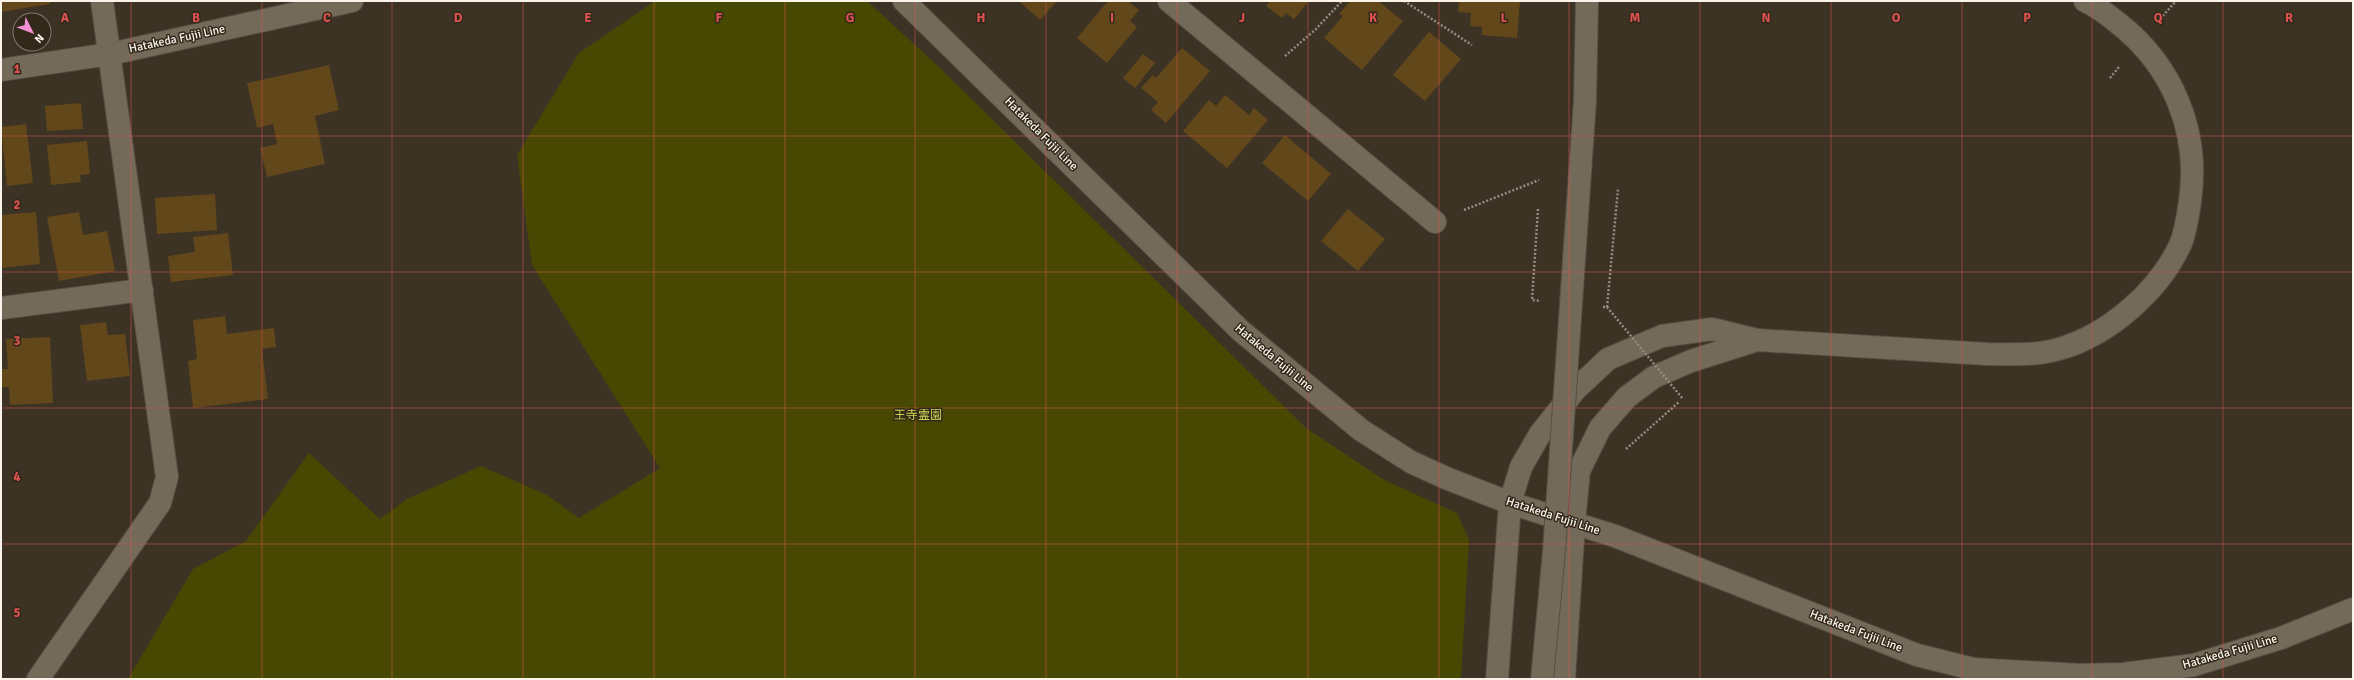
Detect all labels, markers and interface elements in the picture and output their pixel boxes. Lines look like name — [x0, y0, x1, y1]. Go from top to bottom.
text: A — [61, 10, 70, 26]
text: B — [192, 10, 200, 26]
text: C — [323, 10, 331, 26]
text: D — [454, 10, 463, 26]
text: E — [584, 10, 592, 26]
text: F — [716, 10, 723, 26]
text: G — [846, 10, 854, 26]
text: H — [977, 10, 985, 26]
text: I — [1110, 10, 1114, 26]
text: J — [1239, 10, 1245, 26]
text: K — [1369, 10, 1377, 26]
text: L — [1501, 10, 1508, 26]
text: M — [1630, 10, 1641, 26]
text: N — [1761, 10, 1771, 26]
text: O — [1892, 10, 1901, 26]
text: P — [2023, 10, 2031, 26]
text: Q — [2154, 10, 2163, 26]
text: R — [2285, 10, 2293, 26]
north arrow — [12, 12, 52, 52]
street label: Hatakeda Fujii Line — [128, 21, 226, 57]
text: N — [32, 31, 46, 46]
text: 1 — [13, 61, 21, 77]
street label: Hatakeda Fujii Line — [1001, 94, 1081, 174]
text: 2 — [13, 197, 21, 213]
street label: Hatakeda Fujii Line — [1232, 321, 1316, 395]
text: 3 — [13, 333, 21, 349]
park label: 王寺霊園 — [894, 408, 942, 423]
text: 4 — [13, 469, 21, 485]
street label: Hatakeda Fujii Line — [1504, 494, 1602, 538]
text: 5 — [13, 605, 21, 621]
street label: Hatakeda Fujii Line — [1808, 606, 1904, 656]
street label: Hatakeda Fujii Line — [2181, 631, 2279, 673]

